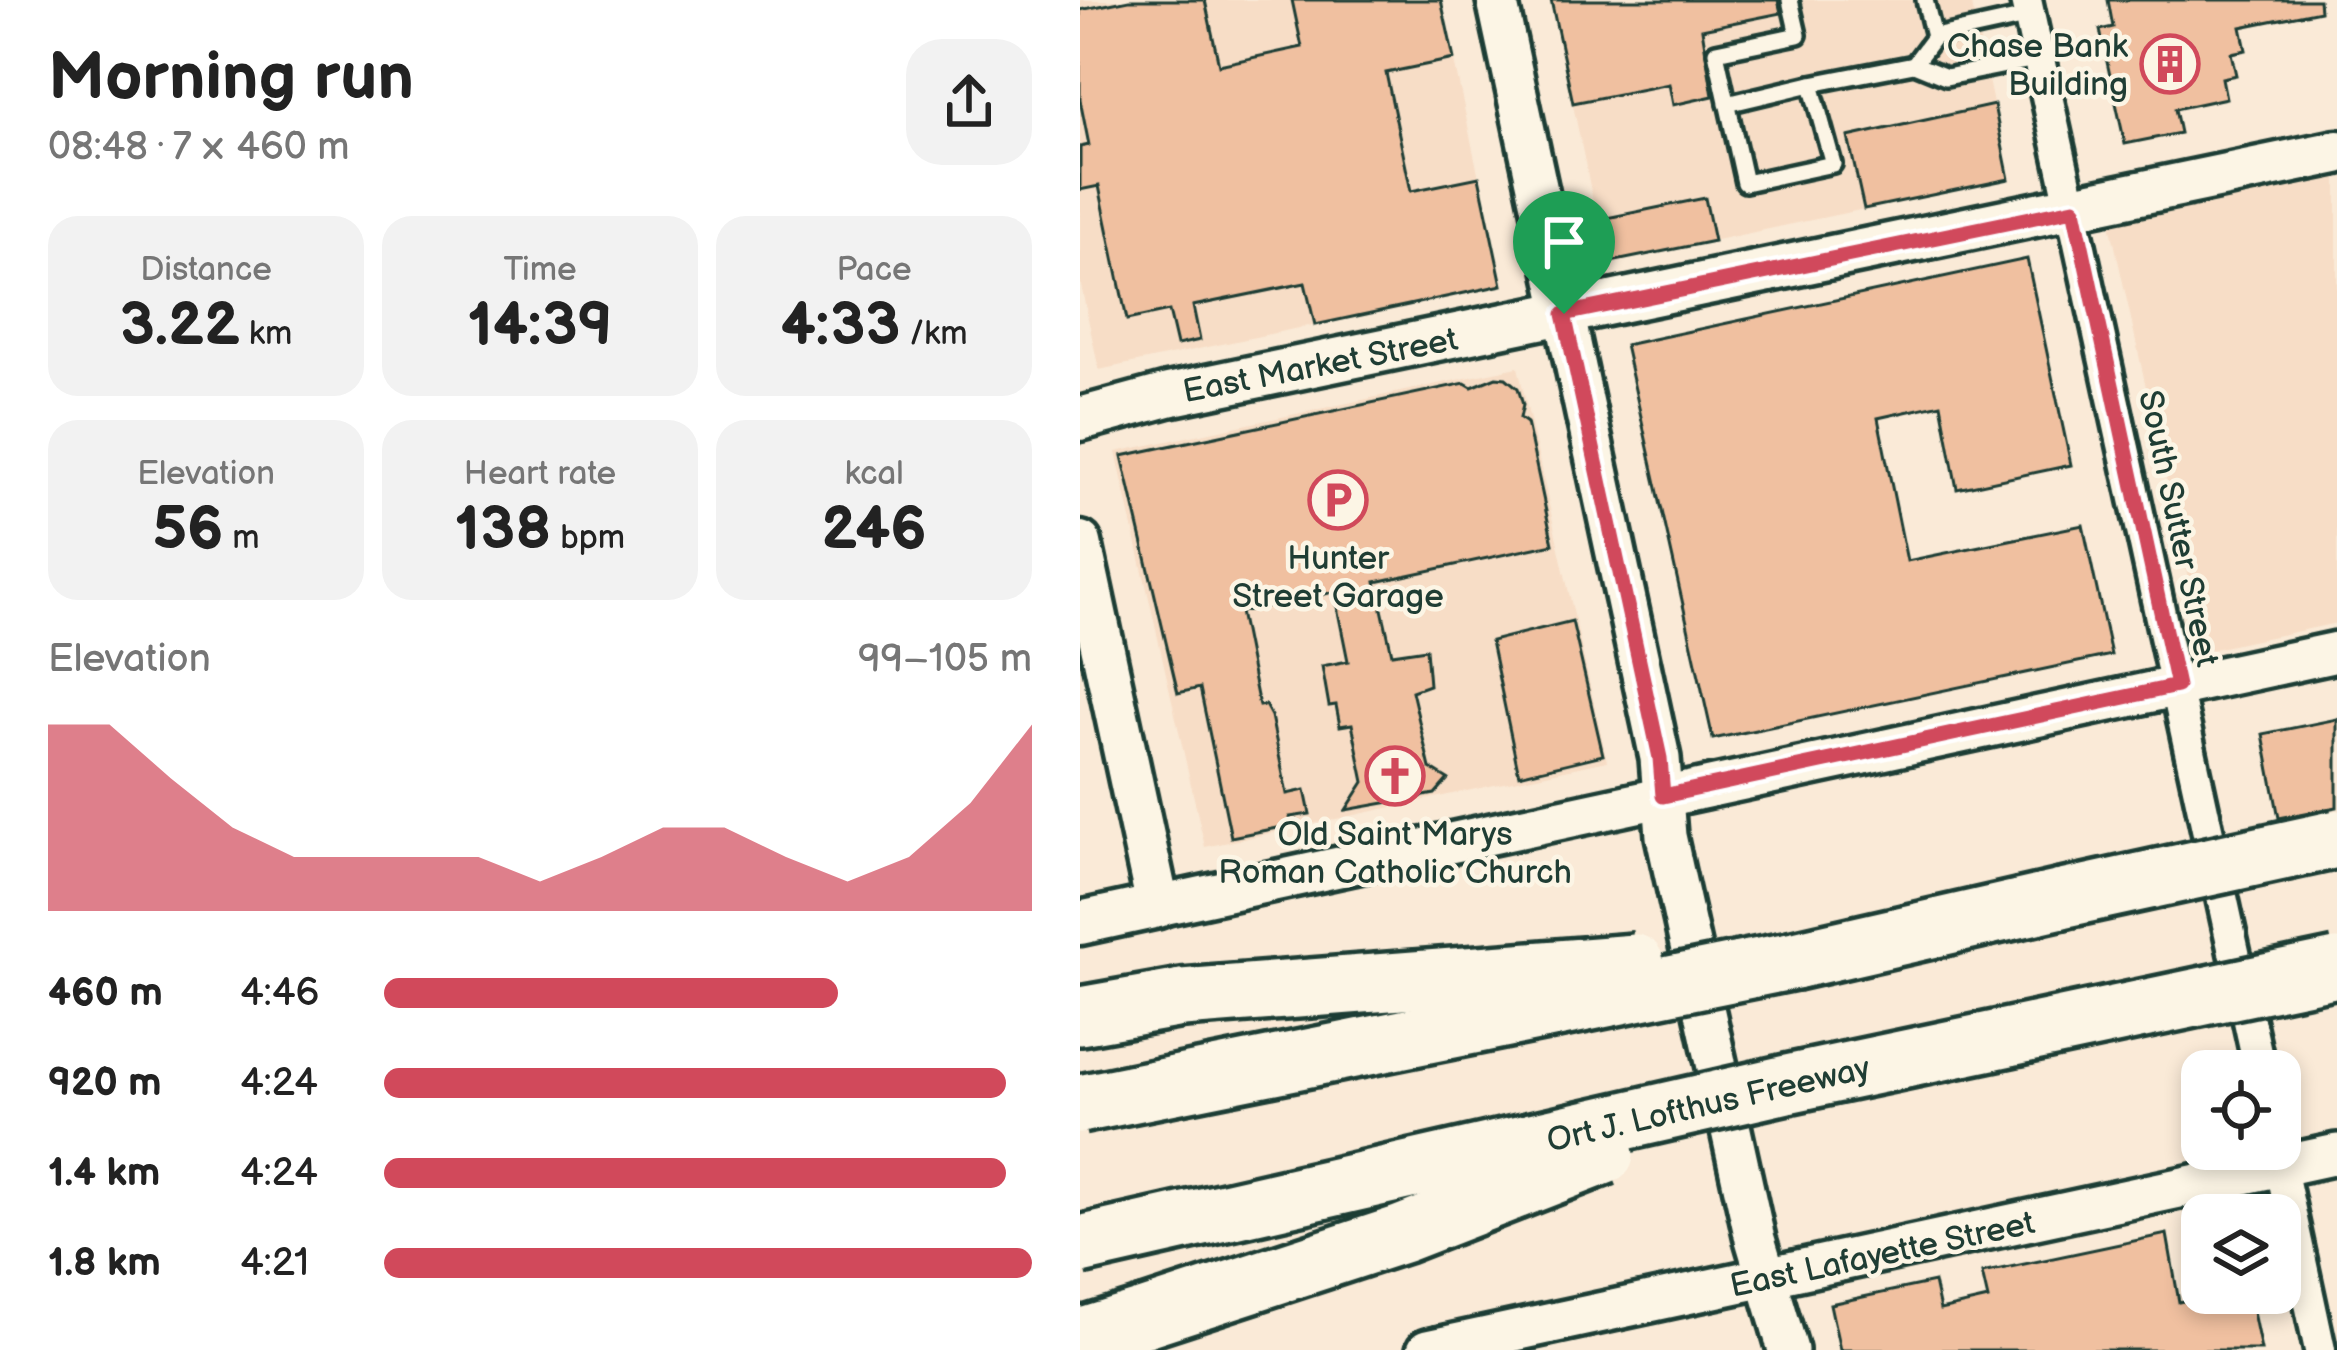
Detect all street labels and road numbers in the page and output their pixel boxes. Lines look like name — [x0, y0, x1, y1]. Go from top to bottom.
street label: East Market Street — [1180, 320, 1461, 412]
street label: South Sutter Street — [2129, 387, 2227, 670]
street label: Ort J. Lofthus Freeway — [1543, 1048, 1874, 1162]
street label: East Lafayette Street — [1727, 1203, 2038, 1307]

